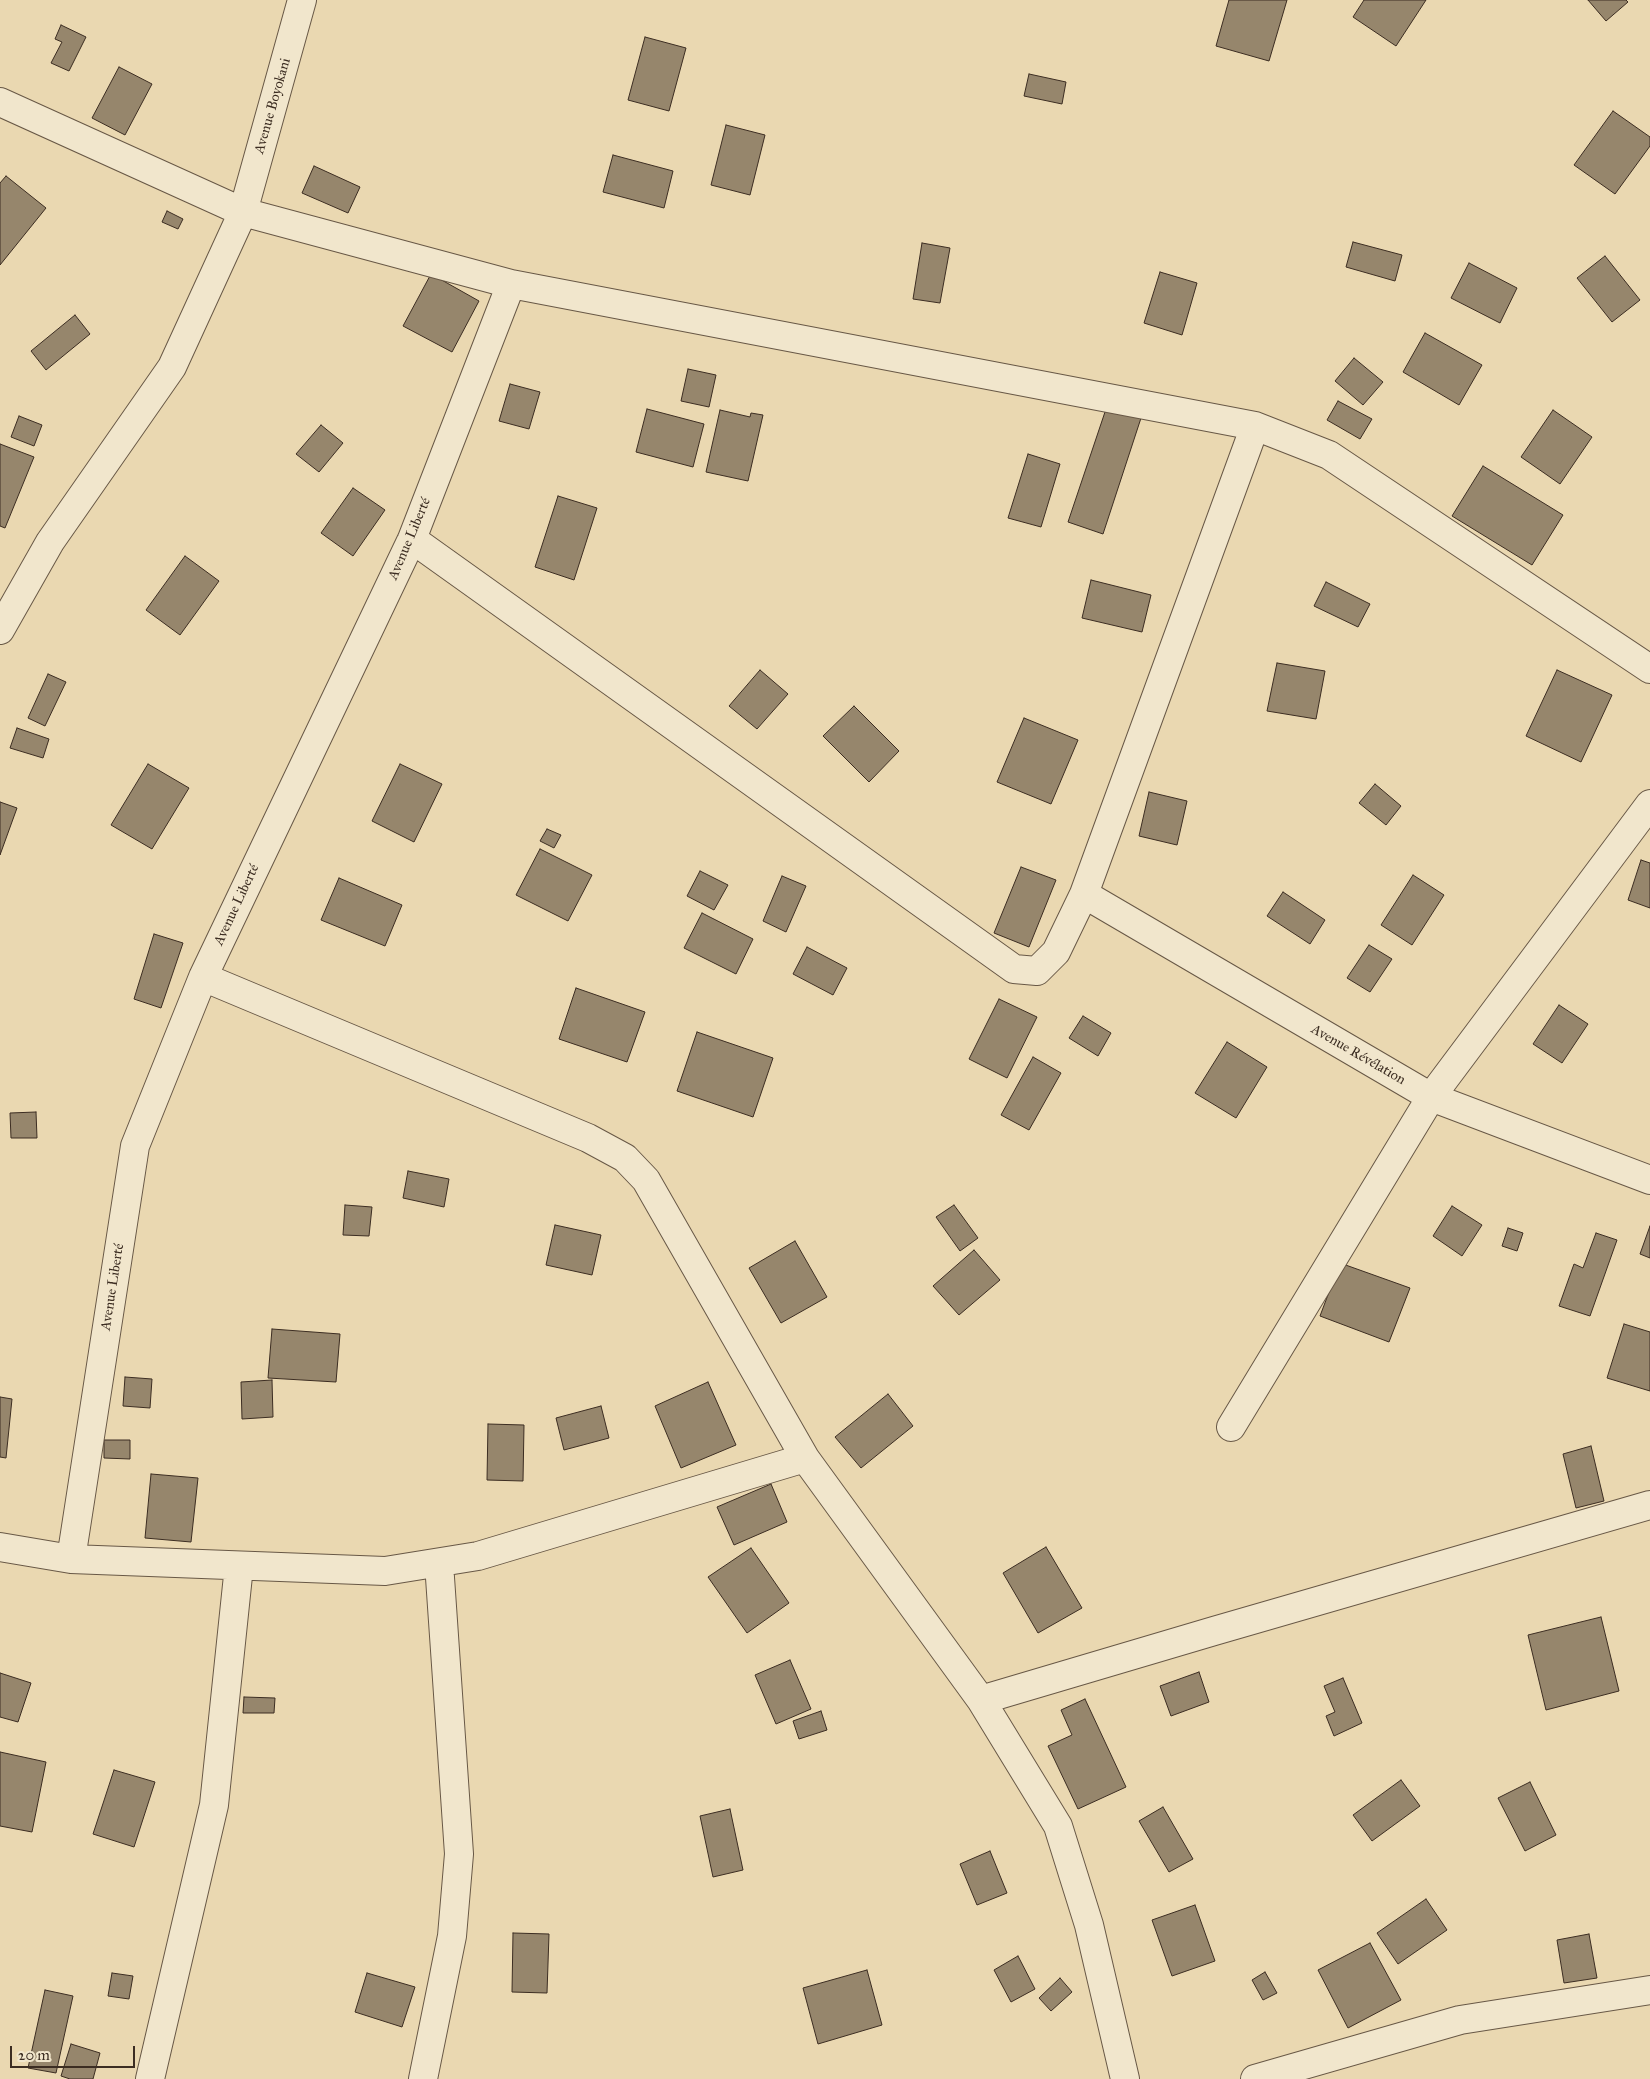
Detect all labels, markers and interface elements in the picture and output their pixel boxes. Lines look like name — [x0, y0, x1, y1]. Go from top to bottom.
street label: Avenue Boyokani — [251, 56, 295, 156]
street label: Avenue Liberté — [385, 495, 435, 583]
street label: Avenue Liberté — [211, 862, 263, 948]
street label: Avenue Révélation — [1308, 1021, 1408, 1089]
street label: Avenue Liberté — [98, 1242, 128, 1332]
scale bar — [12, 2036, 138, 2068]
text: 20 m — [18, 2046, 50, 2064]

